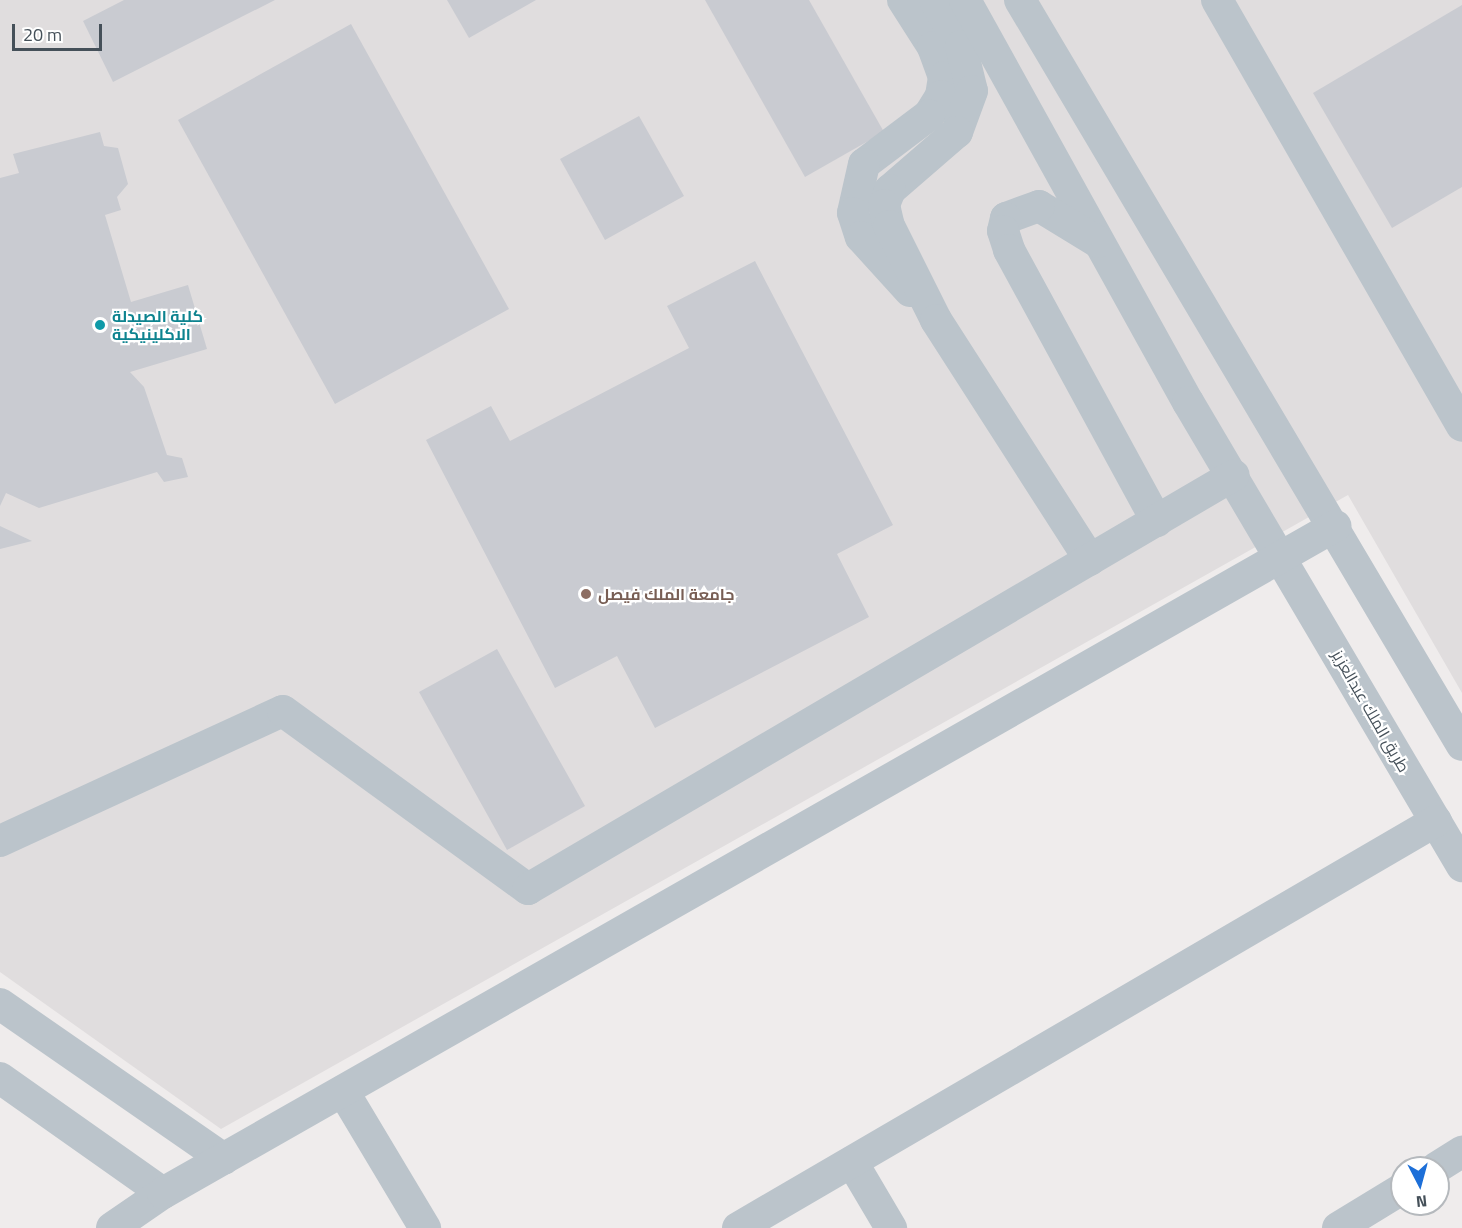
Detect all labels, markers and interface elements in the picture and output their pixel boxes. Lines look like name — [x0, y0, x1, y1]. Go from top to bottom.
scale bar — [15, 12, 105, 50]
text: 20 m — [23, 21, 62, 48]
place label: كلية الصيدلة الاكلينيكية — [112, 306, 203, 344]
marker: كلية الصيدلة الاكلينيكية — [93, 318, 107, 332]
place label: جامعة الملك فيصل — [598, 584, 734, 604]
marker: جامعة الملك فيصل — [579, 587, 593, 601]
street label: طريق الملك عبدالعزيز — [1328, 647, 1414, 775]
north arrow — [1390, 1156, 1450, 1216]
text: N — [1415, 1189, 1428, 1214]

